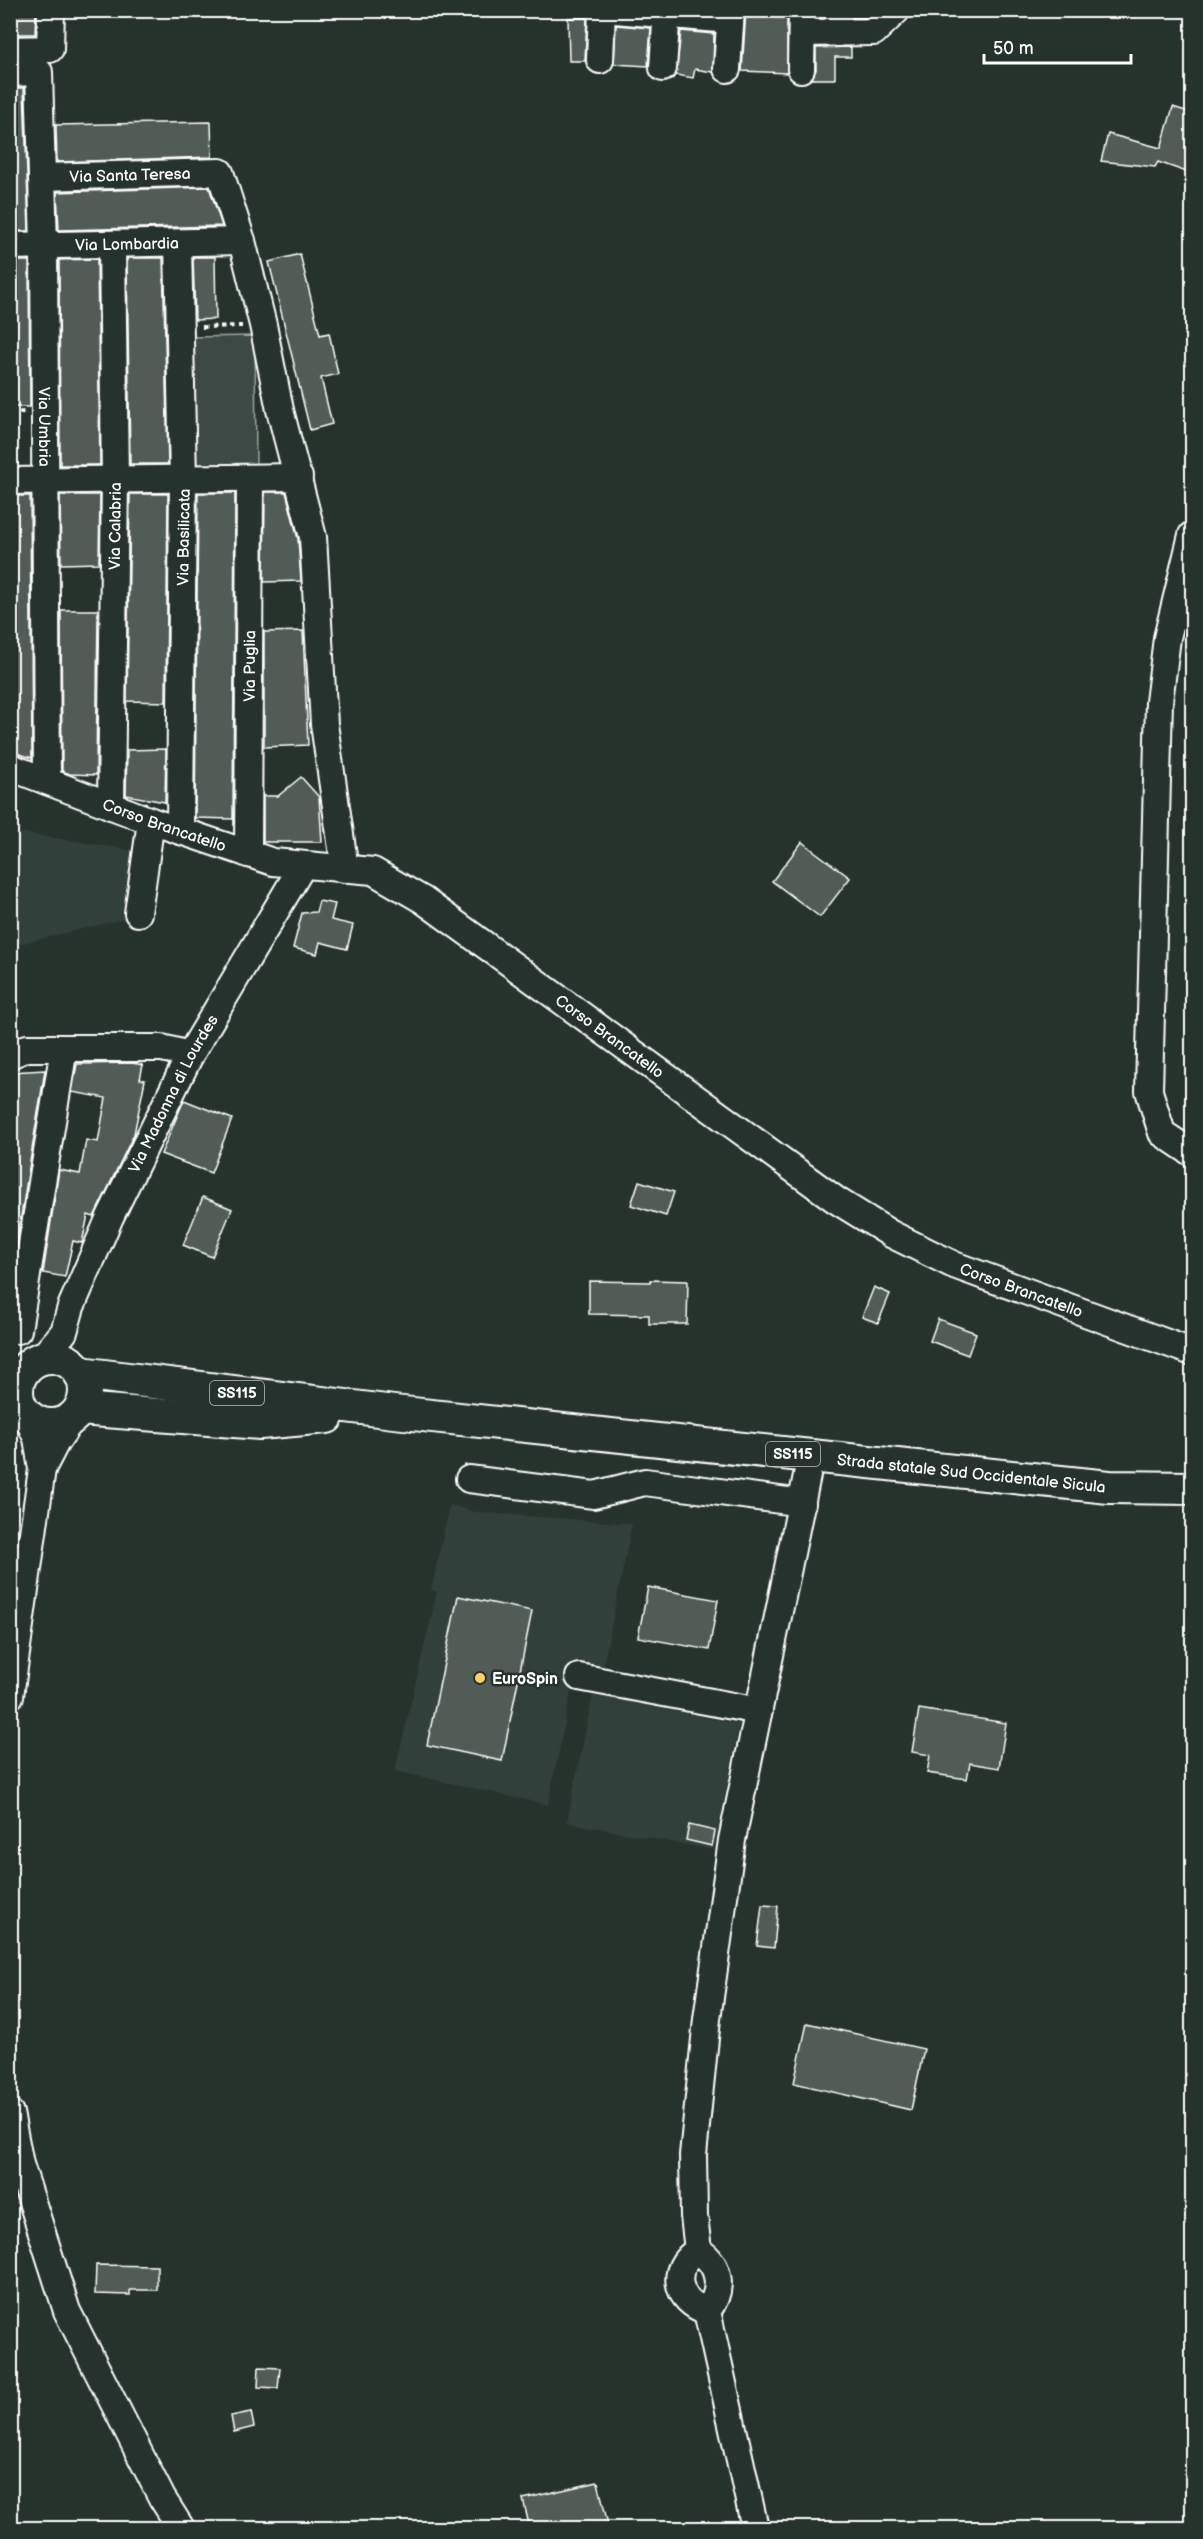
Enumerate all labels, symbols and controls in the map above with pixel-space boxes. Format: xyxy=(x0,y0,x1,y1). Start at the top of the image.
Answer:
scale bar xyxy=(984,27,1131,65)
text: 50 m xyxy=(993,38,1034,59)
street label: Via Santa Teresa xyxy=(69,165,191,187)
street label: Via Lombardia xyxy=(75,234,179,256)
street label: Via Umbria xyxy=(34,387,53,467)
street label: Via Calabria xyxy=(106,482,126,570)
street label: Via Basilicata xyxy=(174,488,195,586)
street label: Via Puglia xyxy=(241,630,260,702)
street label: Corso Brancatello xyxy=(100,795,228,857)
street label: Corso Brancatello xyxy=(551,991,667,1083)
street label: Via Madonna di Lourdes xyxy=(125,1012,223,1176)
street label: Corso Brancatello xyxy=(957,1260,1085,1322)
road number: SS115 xyxy=(210,1381,264,1405)
road number: SS115 xyxy=(766,1442,820,1466)
street label: Strada statale Sud Occidentale Sicula xyxy=(836,1451,1107,1498)
place label: EuroSpin xyxy=(492,1670,558,1689)
marker: EuroSpin xyxy=(473,1671,487,1685)

